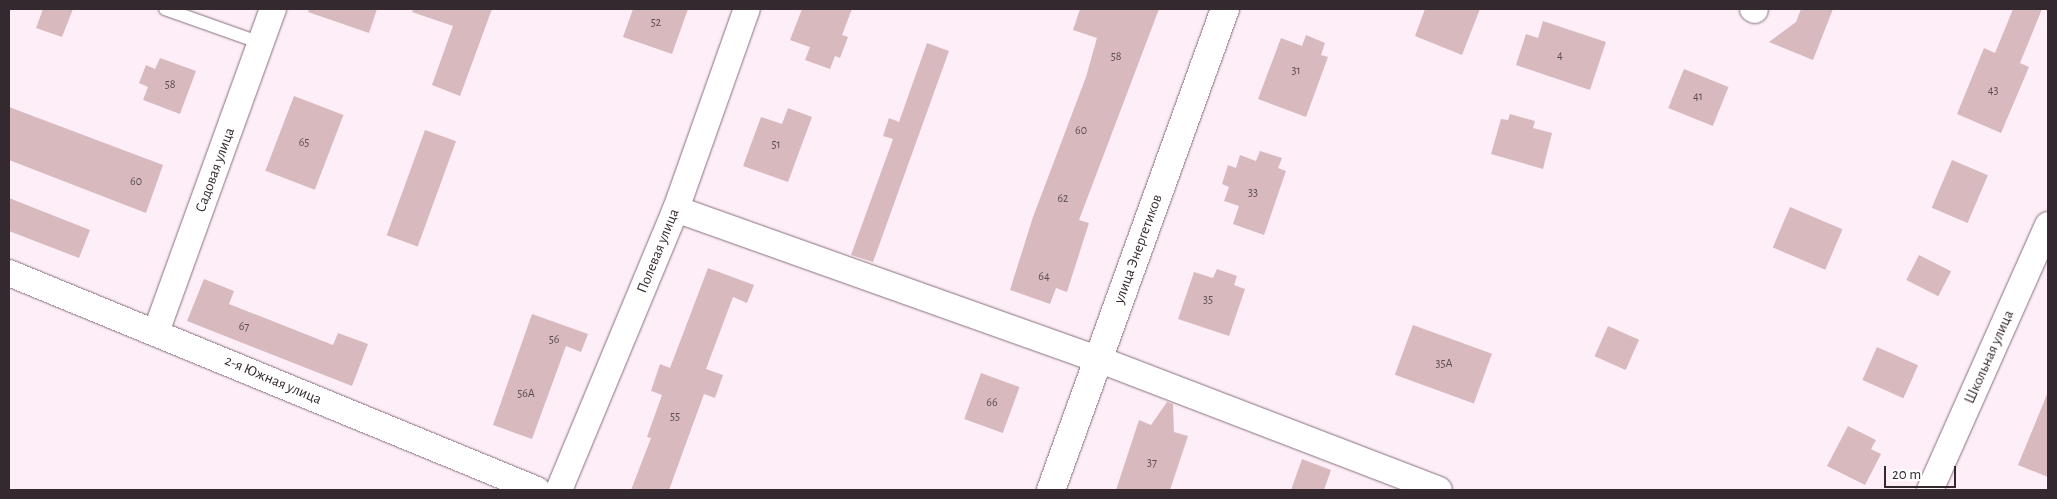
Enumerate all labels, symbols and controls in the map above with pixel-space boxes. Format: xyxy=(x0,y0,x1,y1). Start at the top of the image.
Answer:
house number: 52 xyxy=(651,16,661,30)
house number: 4 xyxy=(1557,49,1563,63)
house number: 58 xyxy=(1111,50,1121,64)
house number: 31 xyxy=(1291,64,1301,78)
house number: 58 xyxy=(165,78,175,92)
house number: 43 xyxy=(1988,84,1998,98)
house number: 41 xyxy=(1693,90,1703,104)
house number: 60 xyxy=(1075,124,1087,138)
street label: Садовая улица xyxy=(191,125,239,215)
house number: 65 xyxy=(299,136,309,150)
house number: 51 xyxy=(771,138,781,152)
house number: 60 xyxy=(130,175,142,189)
house number: 33 xyxy=(1248,186,1258,200)
house number: 62 xyxy=(1057,192,1069,206)
street label: улица Энергетиков xyxy=(1110,192,1166,306)
street label: Полевая улица xyxy=(633,206,683,296)
house number: 64 xyxy=(1038,270,1050,284)
house number: 35 xyxy=(1203,293,1213,307)
street label: Школьная улица xyxy=(1960,307,2018,407)
house number: 67 xyxy=(239,320,249,334)
house number: 56 xyxy=(549,333,559,347)
street label: 2-я Южная улица xyxy=(222,351,324,409)
house number: 35А xyxy=(1435,357,1453,371)
house number: 56А xyxy=(517,387,535,401)
house number: 66 xyxy=(986,396,998,410)
house number: 55 xyxy=(670,410,680,424)
house number: 37 xyxy=(1147,456,1157,470)
scale bar xyxy=(1887,456,1960,488)
text: 20 m xyxy=(1892,467,1921,482)

